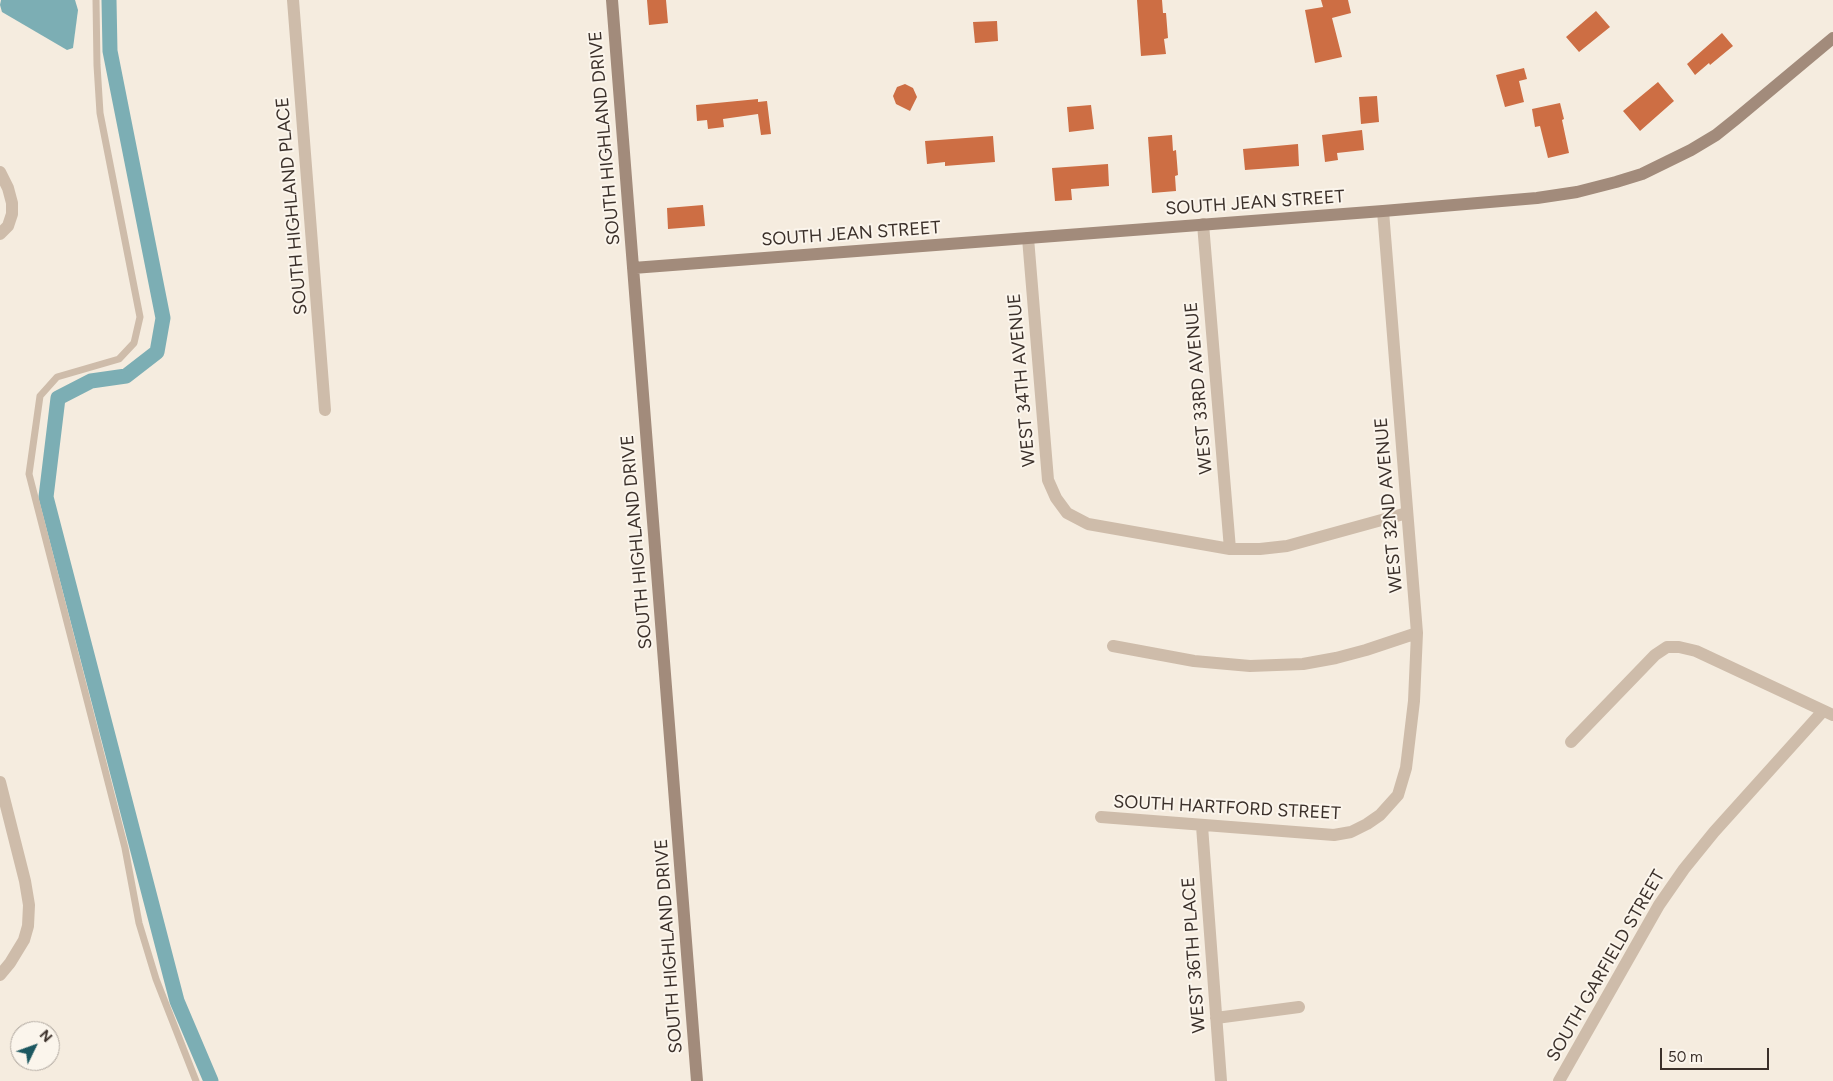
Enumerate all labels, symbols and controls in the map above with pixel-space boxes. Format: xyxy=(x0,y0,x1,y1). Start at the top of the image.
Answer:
street label: SOUTH HIGHLAND DRIVE xyxy=(585,30,625,246)
street label: SOUTH HIGHLAND PLACE xyxy=(272,96,312,316)
street label: SOUTH JEAN STREET xyxy=(1165,186,1345,220)
street label: SOUTH JEAN STREET xyxy=(761,217,941,251)
street label: WEST 34TH AVENUE xyxy=(1004,292,1040,468)
street label: WEST 33RD AVENUE xyxy=(1181,301,1217,475)
street label: WEST 32ND AVENUE xyxy=(1371,416,1407,594)
street label: SOUTH HIGHLAND DRIVE xyxy=(617,434,657,650)
street label: SOUTH HARTFORD STREET xyxy=(1113,791,1341,825)
street label: SOUTH HIGHLAND DRIVE xyxy=(651,838,687,1054)
street label: SOUTH GARFIELD STREET xyxy=(1542,866,1670,1066)
street label: WEST 36TH PLACE xyxy=(1178,876,1210,1034)
north arrow xyxy=(10,1021,60,1071)
text: N xyxy=(36,1027,56,1046)
scale bar xyxy=(1663,1038,1772,1070)
text: 50 m xyxy=(1668,1048,1703,1066)

